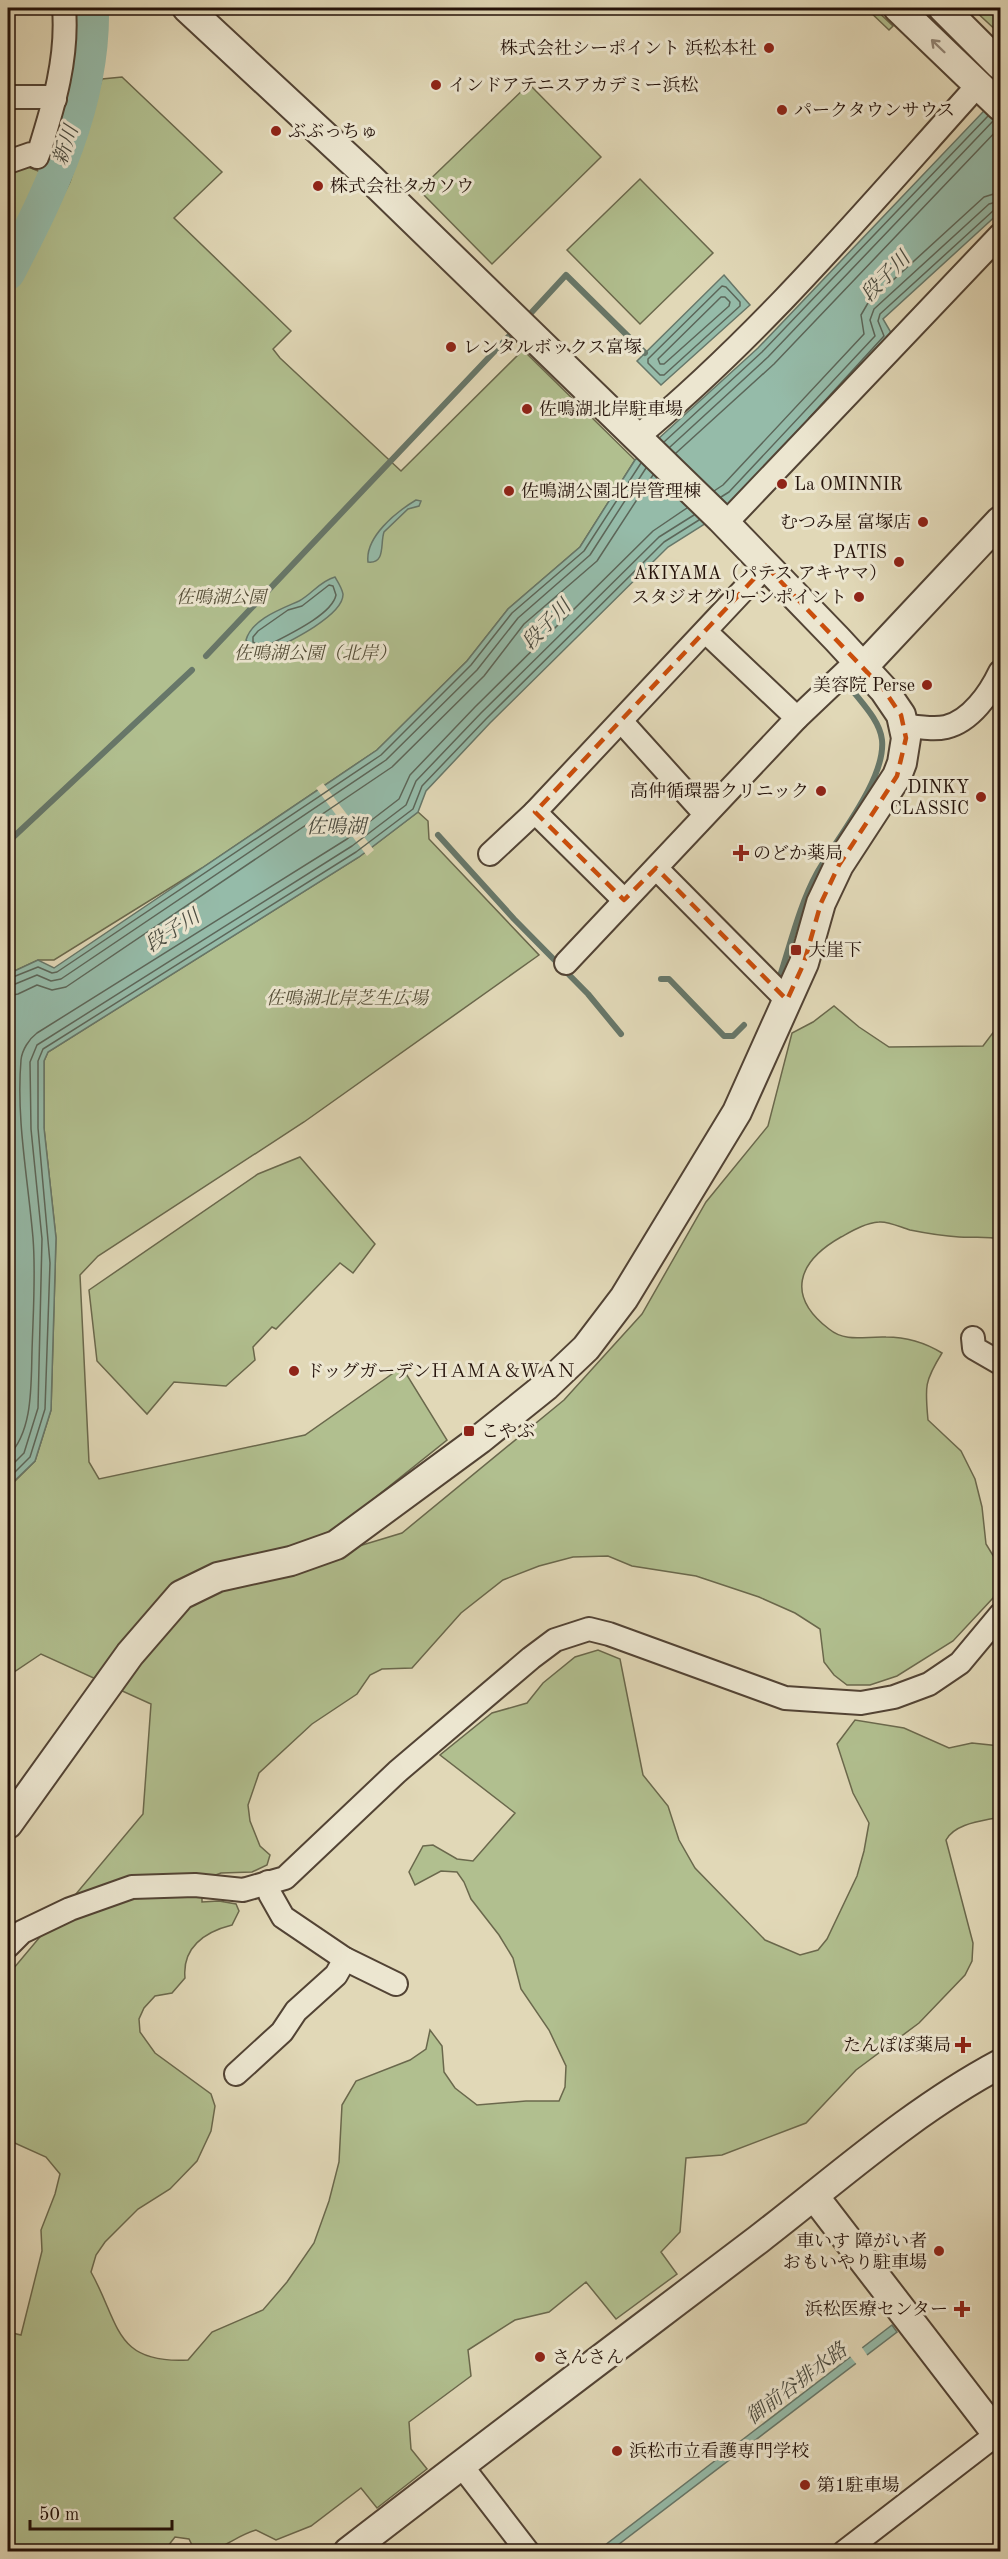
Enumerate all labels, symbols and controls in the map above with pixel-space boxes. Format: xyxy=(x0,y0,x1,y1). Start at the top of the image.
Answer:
place label: 株式会社シーポイント 浜松本社 xyxy=(500,38,757,58)
one-way arrow xyxy=(930,39,945,54)
marker: 株式会社シーポイント 浜松本社 xyxy=(762,41,776,55)
place label: インドアテニスアカデミー浜松 xyxy=(448,75,699,95)
marker: インドアテニスアカデミー浜松 xyxy=(429,78,443,92)
place label: パークタウンサウス xyxy=(794,102,955,120)
marker: パークタウンサウス xyxy=(775,103,789,117)
water label: 新川 xyxy=(49,121,84,168)
place label: ぶぶっちゅ xyxy=(288,122,378,141)
marker: ぶぶっちゅ xyxy=(269,124,283,138)
place label: 株式会社タカソウ xyxy=(330,176,474,196)
marker: 株式会社タカソウ xyxy=(311,179,325,193)
water label: 段子川 xyxy=(857,246,916,306)
place label: レンタルボックス富塚 xyxy=(463,337,642,357)
marker: レンタルボックス富塚 xyxy=(444,340,458,354)
place label: 佐鳴湖北岸駐車場 xyxy=(539,399,683,419)
marker: 佐鳴湖北岸駐車場 xyxy=(520,402,534,416)
place label: La OMINNIR xyxy=(794,476,903,494)
marker: La OMINNIR xyxy=(775,477,789,491)
place label: 佐鳴湖公園北岸管理棟 xyxy=(521,481,701,501)
marker: 佐鳴湖公園北岸管理棟 xyxy=(502,484,516,498)
place label: むつみ屋 富塚店 xyxy=(780,512,911,532)
marker: むつみ屋 富塚店 xyxy=(916,515,930,529)
place label: PATIS AKIYAMA（パテス アキヤマ） xyxy=(633,544,887,583)
marker: PATIS AKIYAMA（パテス アキヤマ） xyxy=(892,555,906,569)
park label: 佐鳴湖公園 xyxy=(176,587,269,607)
place label: スタジオグリーンポイント xyxy=(632,588,847,607)
marker: スタジオグリーンポイント xyxy=(852,590,866,604)
water label: 段子川 xyxy=(518,594,577,654)
park label: 佐鳴湖公園（北岸） xyxy=(234,643,396,663)
place label: 美容院 Perse xyxy=(813,675,915,695)
marker: 美容院 Perse xyxy=(920,678,934,692)
place label: DINKY CLASSIC xyxy=(890,779,969,818)
place label: 高仲循環器クリニック xyxy=(630,781,809,801)
marker: 高仲循環器クリニック xyxy=(814,784,828,798)
marker: DINKY CLASSIC xyxy=(974,790,988,804)
water label: 佐鳴湖 xyxy=(306,816,369,838)
place label: のどか薬局 xyxy=(753,843,843,863)
marker: のどか薬局 xyxy=(734,846,748,860)
water label: 段子川 xyxy=(141,904,205,956)
place label: 大崖下 xyxy=(808,940,862,960)
marker: 大崖下 xyxy=(789,943,803,957)
park label: 佐鳴湖北岸芝生広場 xyxy=(266,988,430,1008)
place label: ドッグガーデンＨＡＭＡ＆ＷＡＮ xyxy=(306,1362,575,1381)
marker: ドッグガーデンＨＡＭＡ＆ＷＡＮ xyxy=(287,1364,301,1378)
place label: こやぶ xyxy=(481,1422,535,1441)
marker: こやぶ xyxy=(462,1424,476,1438)
place label: たんぽぽ薬局 xyxy=(843,2035,951,2055)
marker: たんぽぽ薬局 xyxy=(956,2038,970,2052)
place label: 車いす 障がい者 おもいやり駐車場 xyxy=(783,2231,927,2272)
marker: 車いす 障がい者 おもいやり駐車場 xyxy=(932,2244,946,2258)
place label: 浜松医療センター xyxy=(805,2299,948,2319)
marker: 浜松医療センター xyxy=(953,2300,971,2318)
water label: 御前谷排水路 xyxy=(742,2338,853,2429)
place label: さんさん xyxy=(552,2349,624,2367)
marker: さんさん xyxy=(533,2350,547,2364)
place label: 浜松市立看護専門学校 xyxy=(629,2441,809,2461)
marker: 浜松市立看護専門学校 xyxy=(610,2444,624,2458)
place label: 第1駐車場 xyxy=(817,2475,899,2495)
marker: 第1駐車場 xyxy=(798,2478,812,2492)
scale bar xyxy=(30,2493,172,2531)
text: 50 m xyxy=(39,2506,79,2524)

